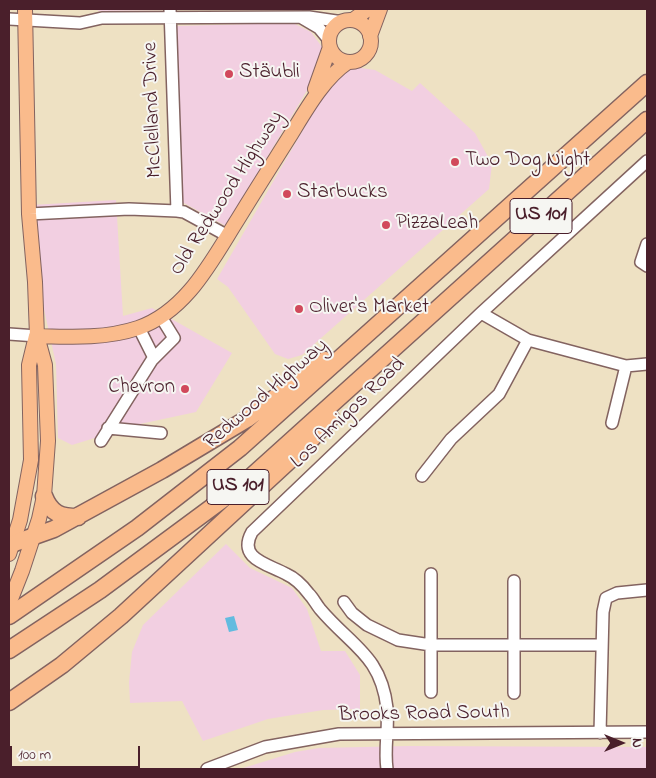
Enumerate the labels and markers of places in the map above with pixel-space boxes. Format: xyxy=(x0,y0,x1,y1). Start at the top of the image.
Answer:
place label: Stäubli xyxy=(239,61,300,87)
marker: Stäubli xyxy=(223,68,235,80)
place label: Two Dog Night xyxy=(465,149,590,175)
marker: Two Dog Night xyxy=(449,156,461,168)
place label: Starbucks xyxy=(297,181,388,207)
marker: Starbucks xyxy=(281,188,293,200)
place label: PizzaLeah xyxy=(396,212,478,238)
marker: PizzaLeah xyxy=(380,219,392,231)
place label: Oliver's Market xyxy=(309,296,429,322)
marker: Oliver's Market xyxy=(293,303,305,315)
place label: Chevron xyxy=(108,376,175,402)
marker: Chevron xyxy=(179,383,191,395)

